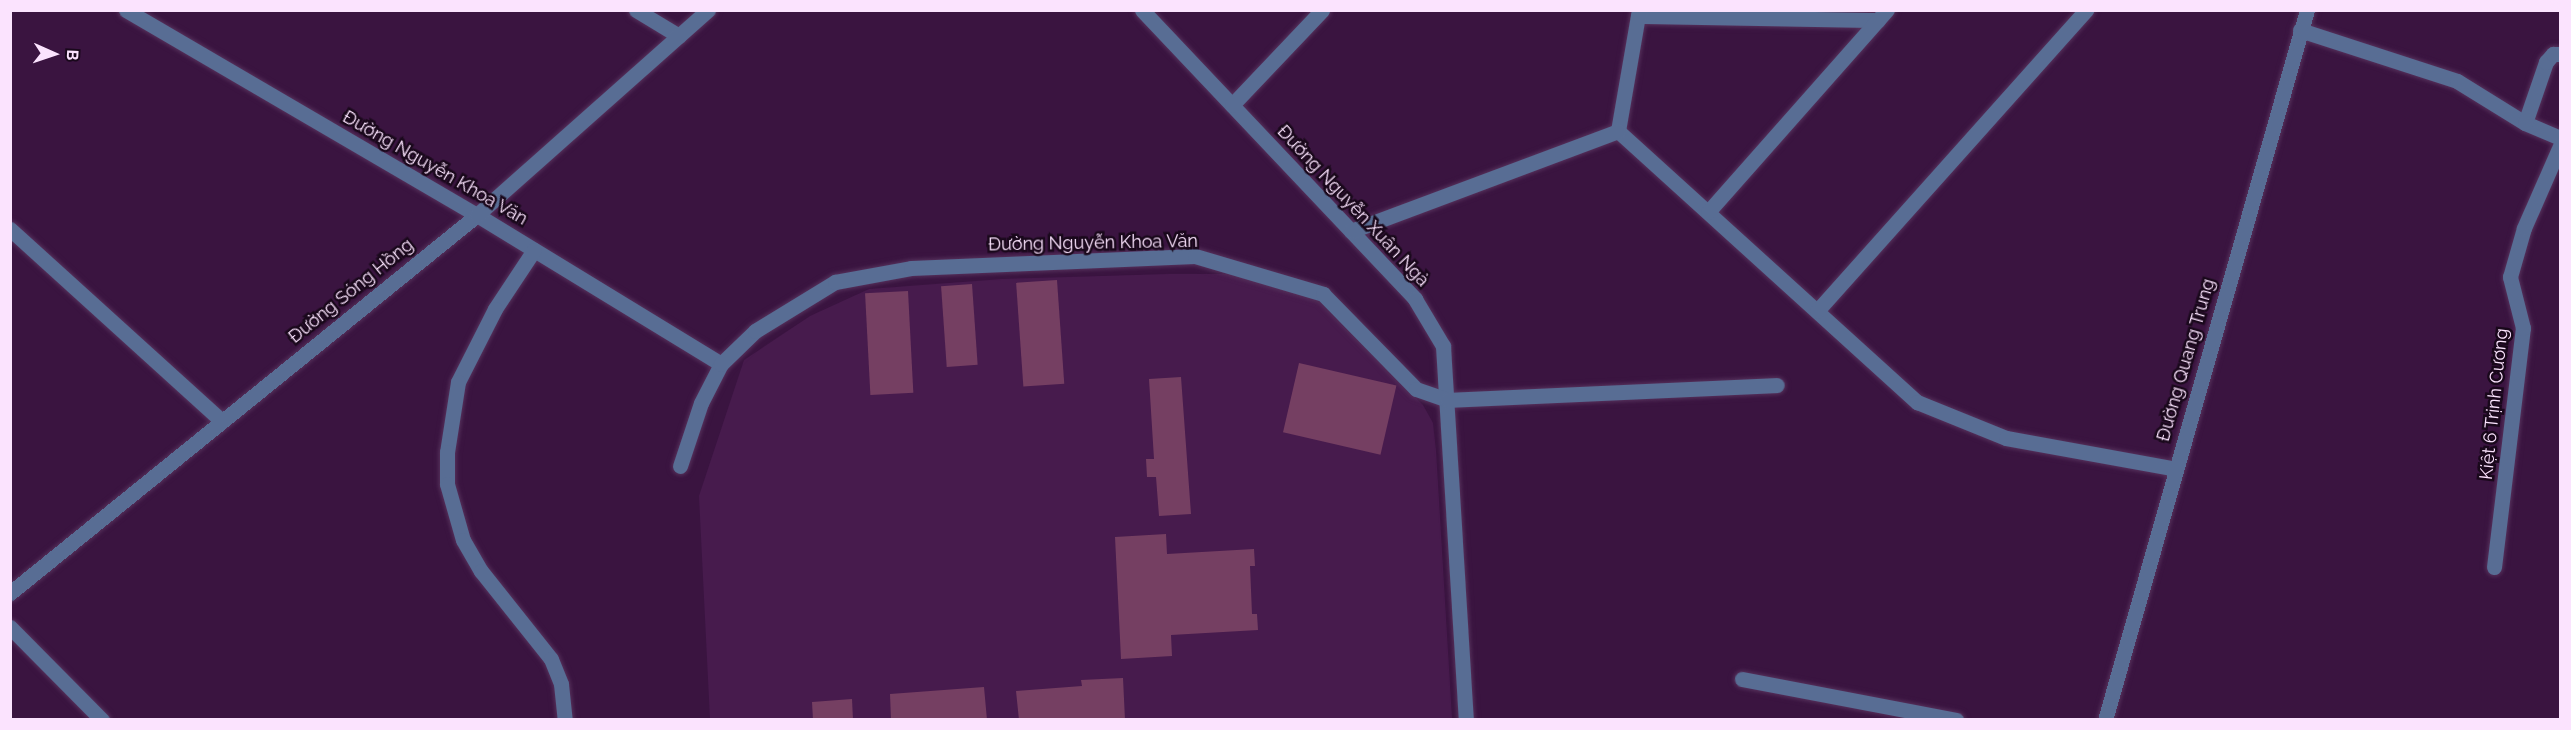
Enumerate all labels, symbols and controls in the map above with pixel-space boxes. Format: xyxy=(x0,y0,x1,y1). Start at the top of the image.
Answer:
north arrow xyxy=(24,24,84,84)
text: B xyxy=(63,49,82,61)
street label: Đường Nguyễn Khoa Văn xyxy=(339,106,531,230)
street label: Đường Nguyễn Xuân Ngà xyxy=(1273,121,1433,291)
street label: Đường Nguyễn Khoa Văn xyxy=(988,230,1198,256)
street label: Đường Sóng Hồng xyxy=(284,234,418,348)
street label: Đường Quang Trung xyxy=(2152,276,2220,444)
street label: Kiệt 6 Trịnh Cương xyxy=(2475,327,2513,481)

